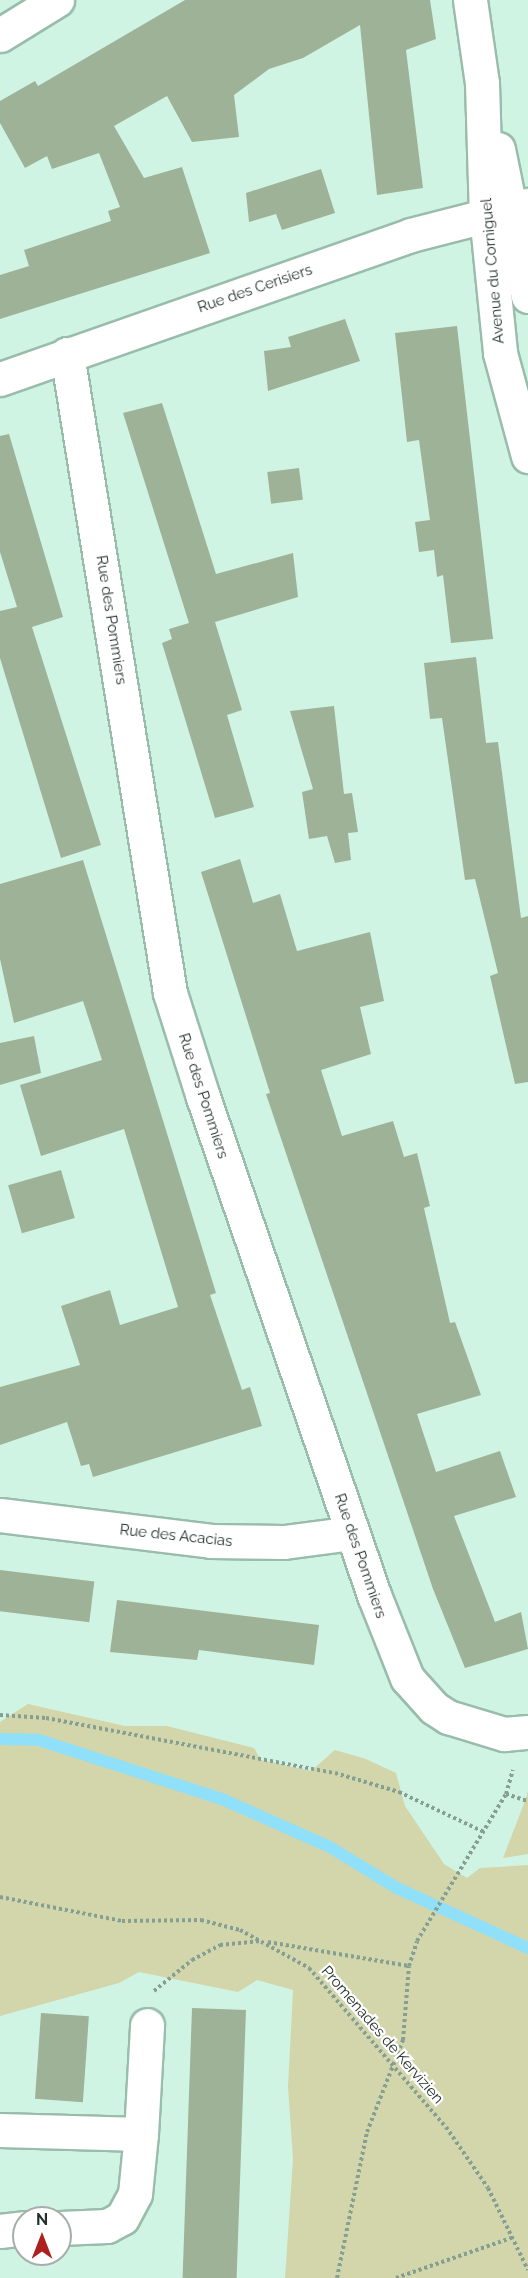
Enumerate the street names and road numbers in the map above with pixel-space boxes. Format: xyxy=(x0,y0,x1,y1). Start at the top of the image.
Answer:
street label: Avenue du Corniguel xyxy=(478,197,508,345)
street label: Rue des Cerisiers xyxy=(195,261,315,317)
street label: Rue des Pommiers xyxy=(92,554,130,686)
street label: Rue des Pommiers xyxy=(174,1031,232,1161)
street label: Rue des Pommiers xyxy=(330,1491,390,1621)
street label: Rue des Acacias xyxy=(119,1521,233,1551)
street label: Promenades de Kervizien xyxy=(317,1962,447,2108)

